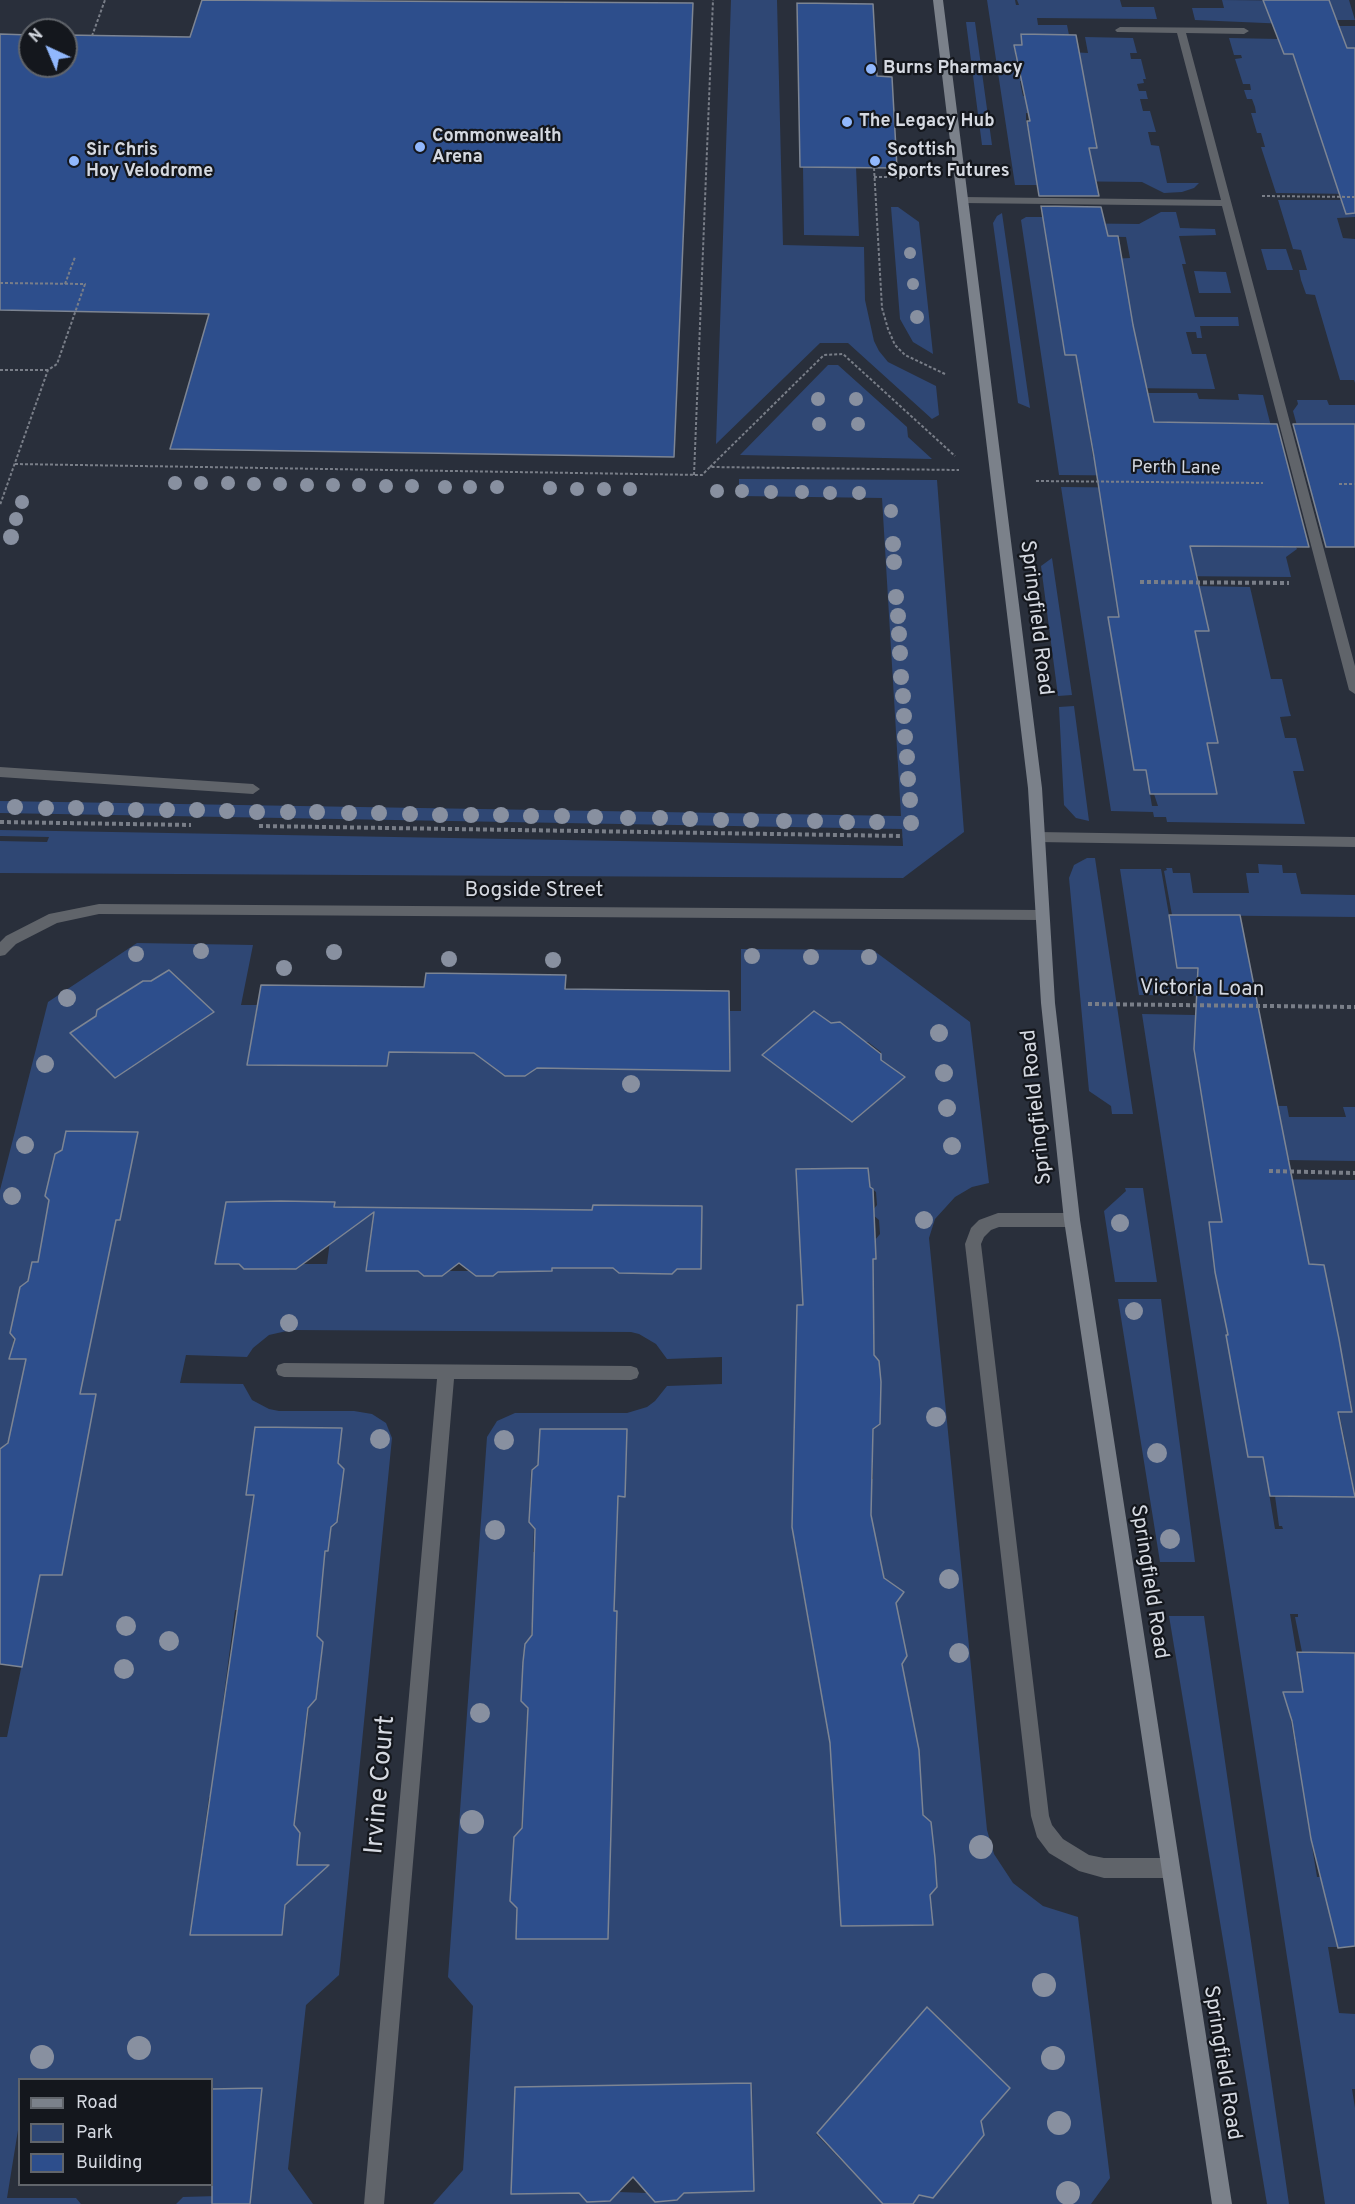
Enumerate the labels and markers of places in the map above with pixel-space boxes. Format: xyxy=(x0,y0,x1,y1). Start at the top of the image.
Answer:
place label: Burns Pharmacy xyxy=(883,58,1023,80)
marker: Burns Pharmacy xyxy=(864,62,878,76)
place label: The Legacy Hub xyxy=(859,111,995,133)
marker: The Legacy Hub xyxy=(840,115,854,129)
place label: Commonwealth Arena xyxy=(432,126,562,168)
place label: Sir Chris Hoy Velodrome xyxy=(86,140,213,182)
marker: Commonwealth Arena xyxy=(413,140,427,154)
place label: Scottish Sports Futures xyxy=(887,140,1010,182)
marker: Sir Chris Hoy Velodrome xyxy=(67,154,81,168)
marker: Scottish Sports Futures xyxy=(868,154,882,168)

